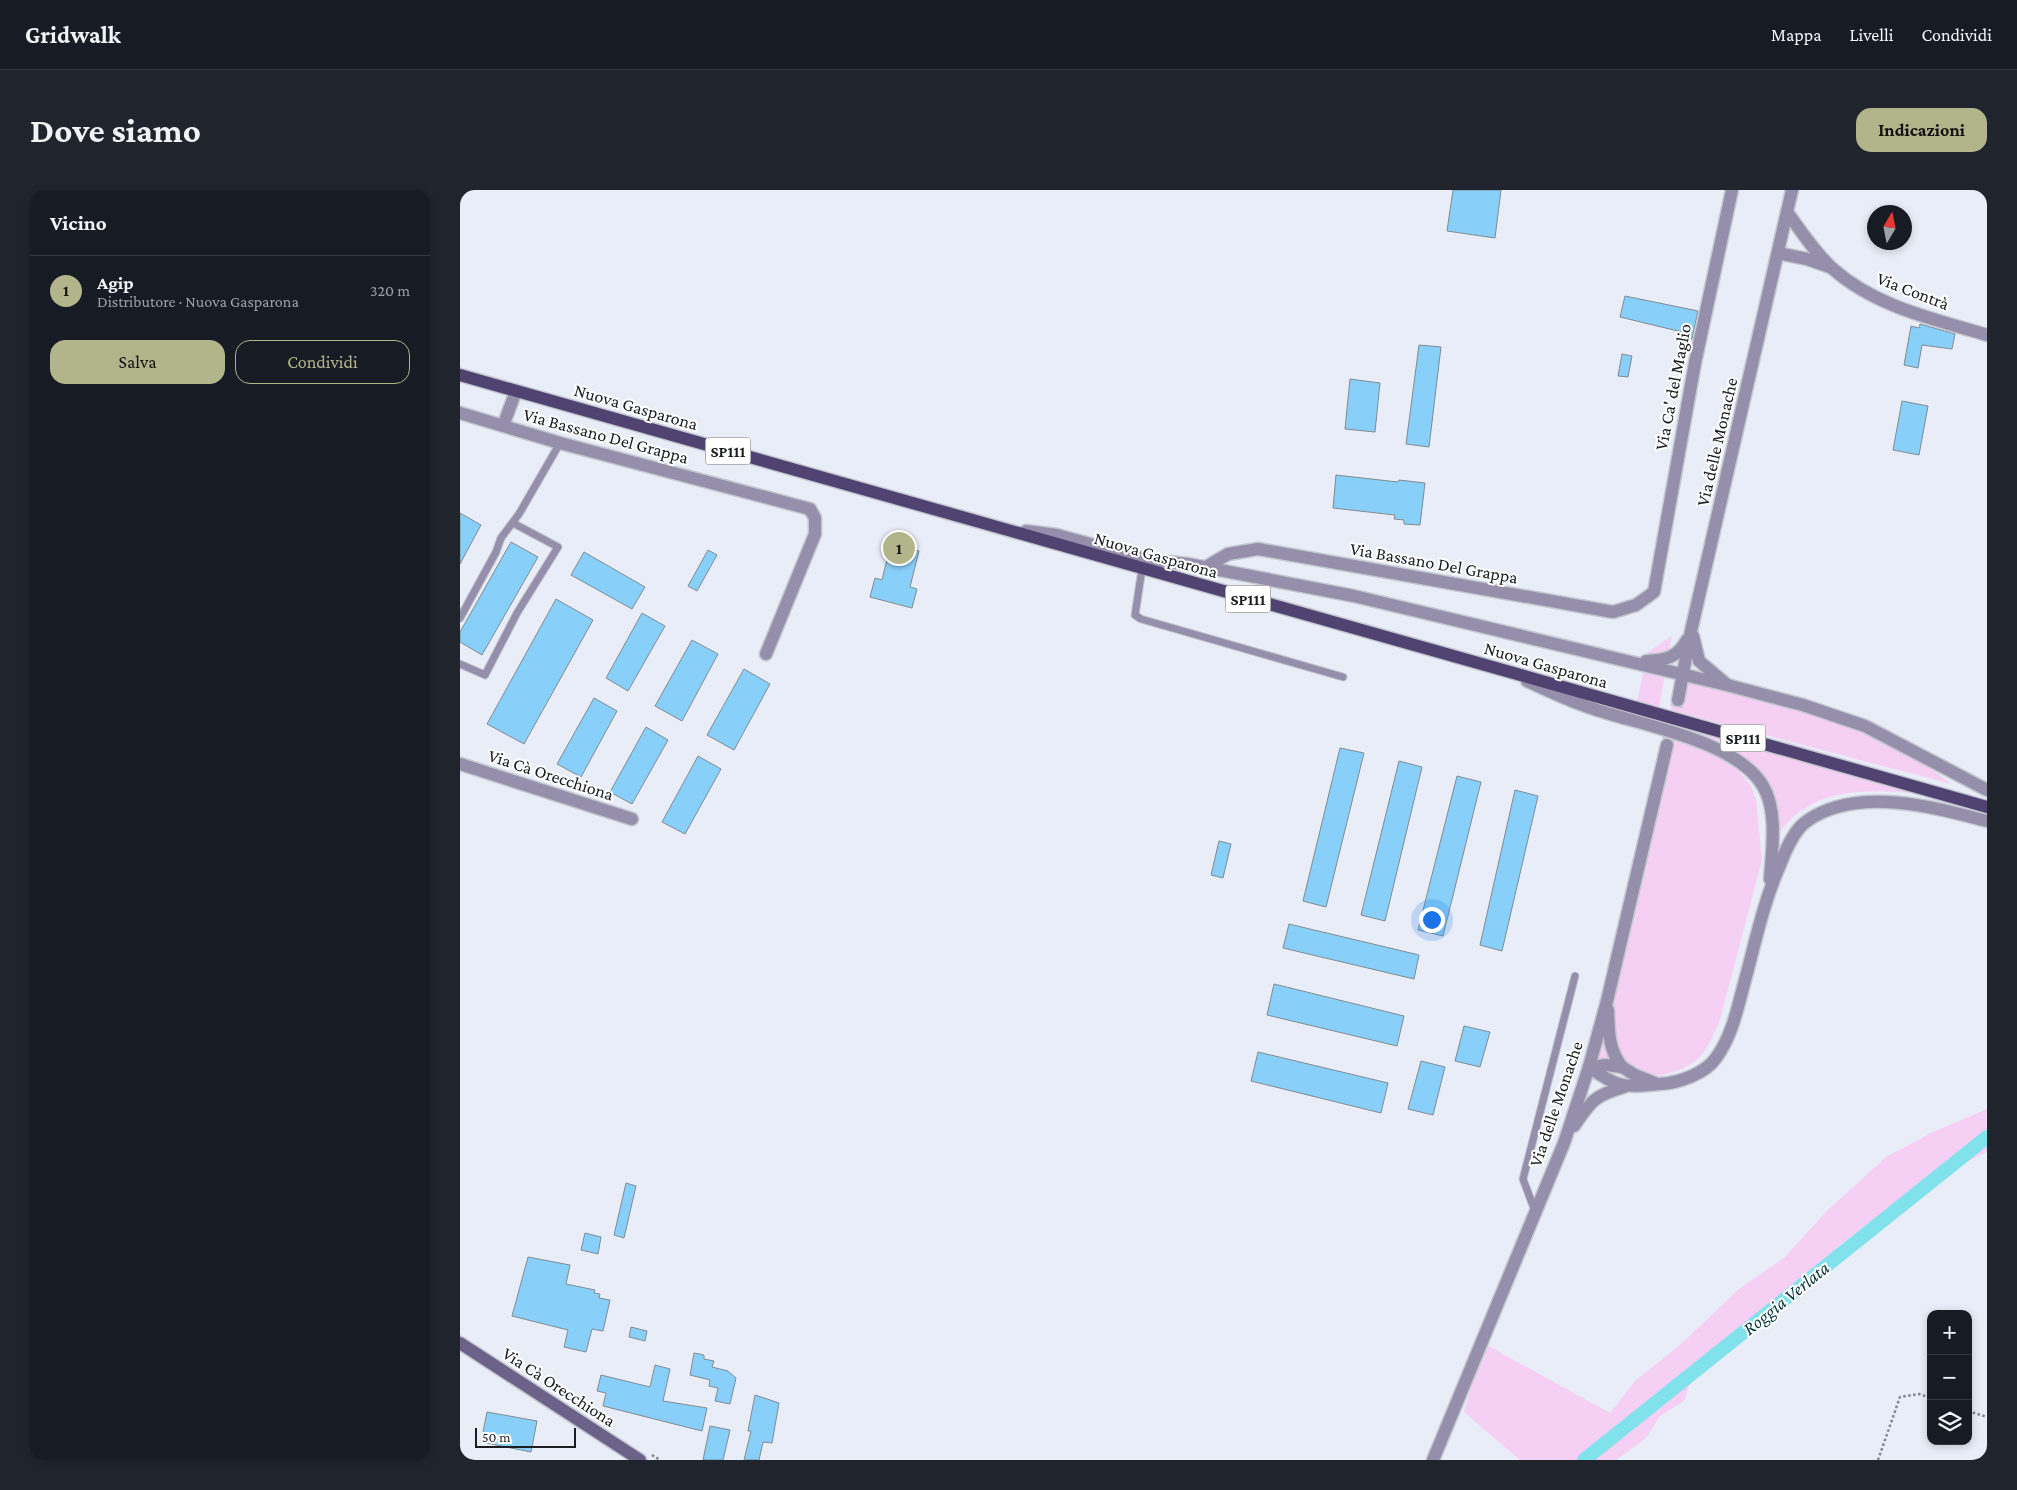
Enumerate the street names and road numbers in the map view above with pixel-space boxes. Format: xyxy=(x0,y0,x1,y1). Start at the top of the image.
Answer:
street label: Via Contrà xyxy=(1874,268,1952,314)
street label: Via Ca' del Maglio xyxy=(1651,322,1695,452)
street label: Via delle Monache xyxy=(1692,376,1742,508)
street label: Nuova Gasparona xyxy=(572,380,700,434)
street label: Via Bassano Del Grappa xyxy=(521,404,691,468)
road number: SP111 xyxy=(706,438,750,464)
street label: Nuova Gasparona xyxy=(1092,528,1220,582)
street label: Via Bassano Del Grappa xyxy=(1349,538,1519,588)
road number: SP111 xyxy=(1226,586,1270,612)
street label: Nuova Gasparona xyxy=(1482,638,1610,692)
road number: SP111 xyxy=(1720,724,1766,752)
street label: Via Cà Orecchiona xyxy=(486,745,616,805)
street label: Via delle Monache xyxy=(1525,1039,1587,1169)
street label: Via Cà Orecchiona xyxy=(499,1343,619,1431)

